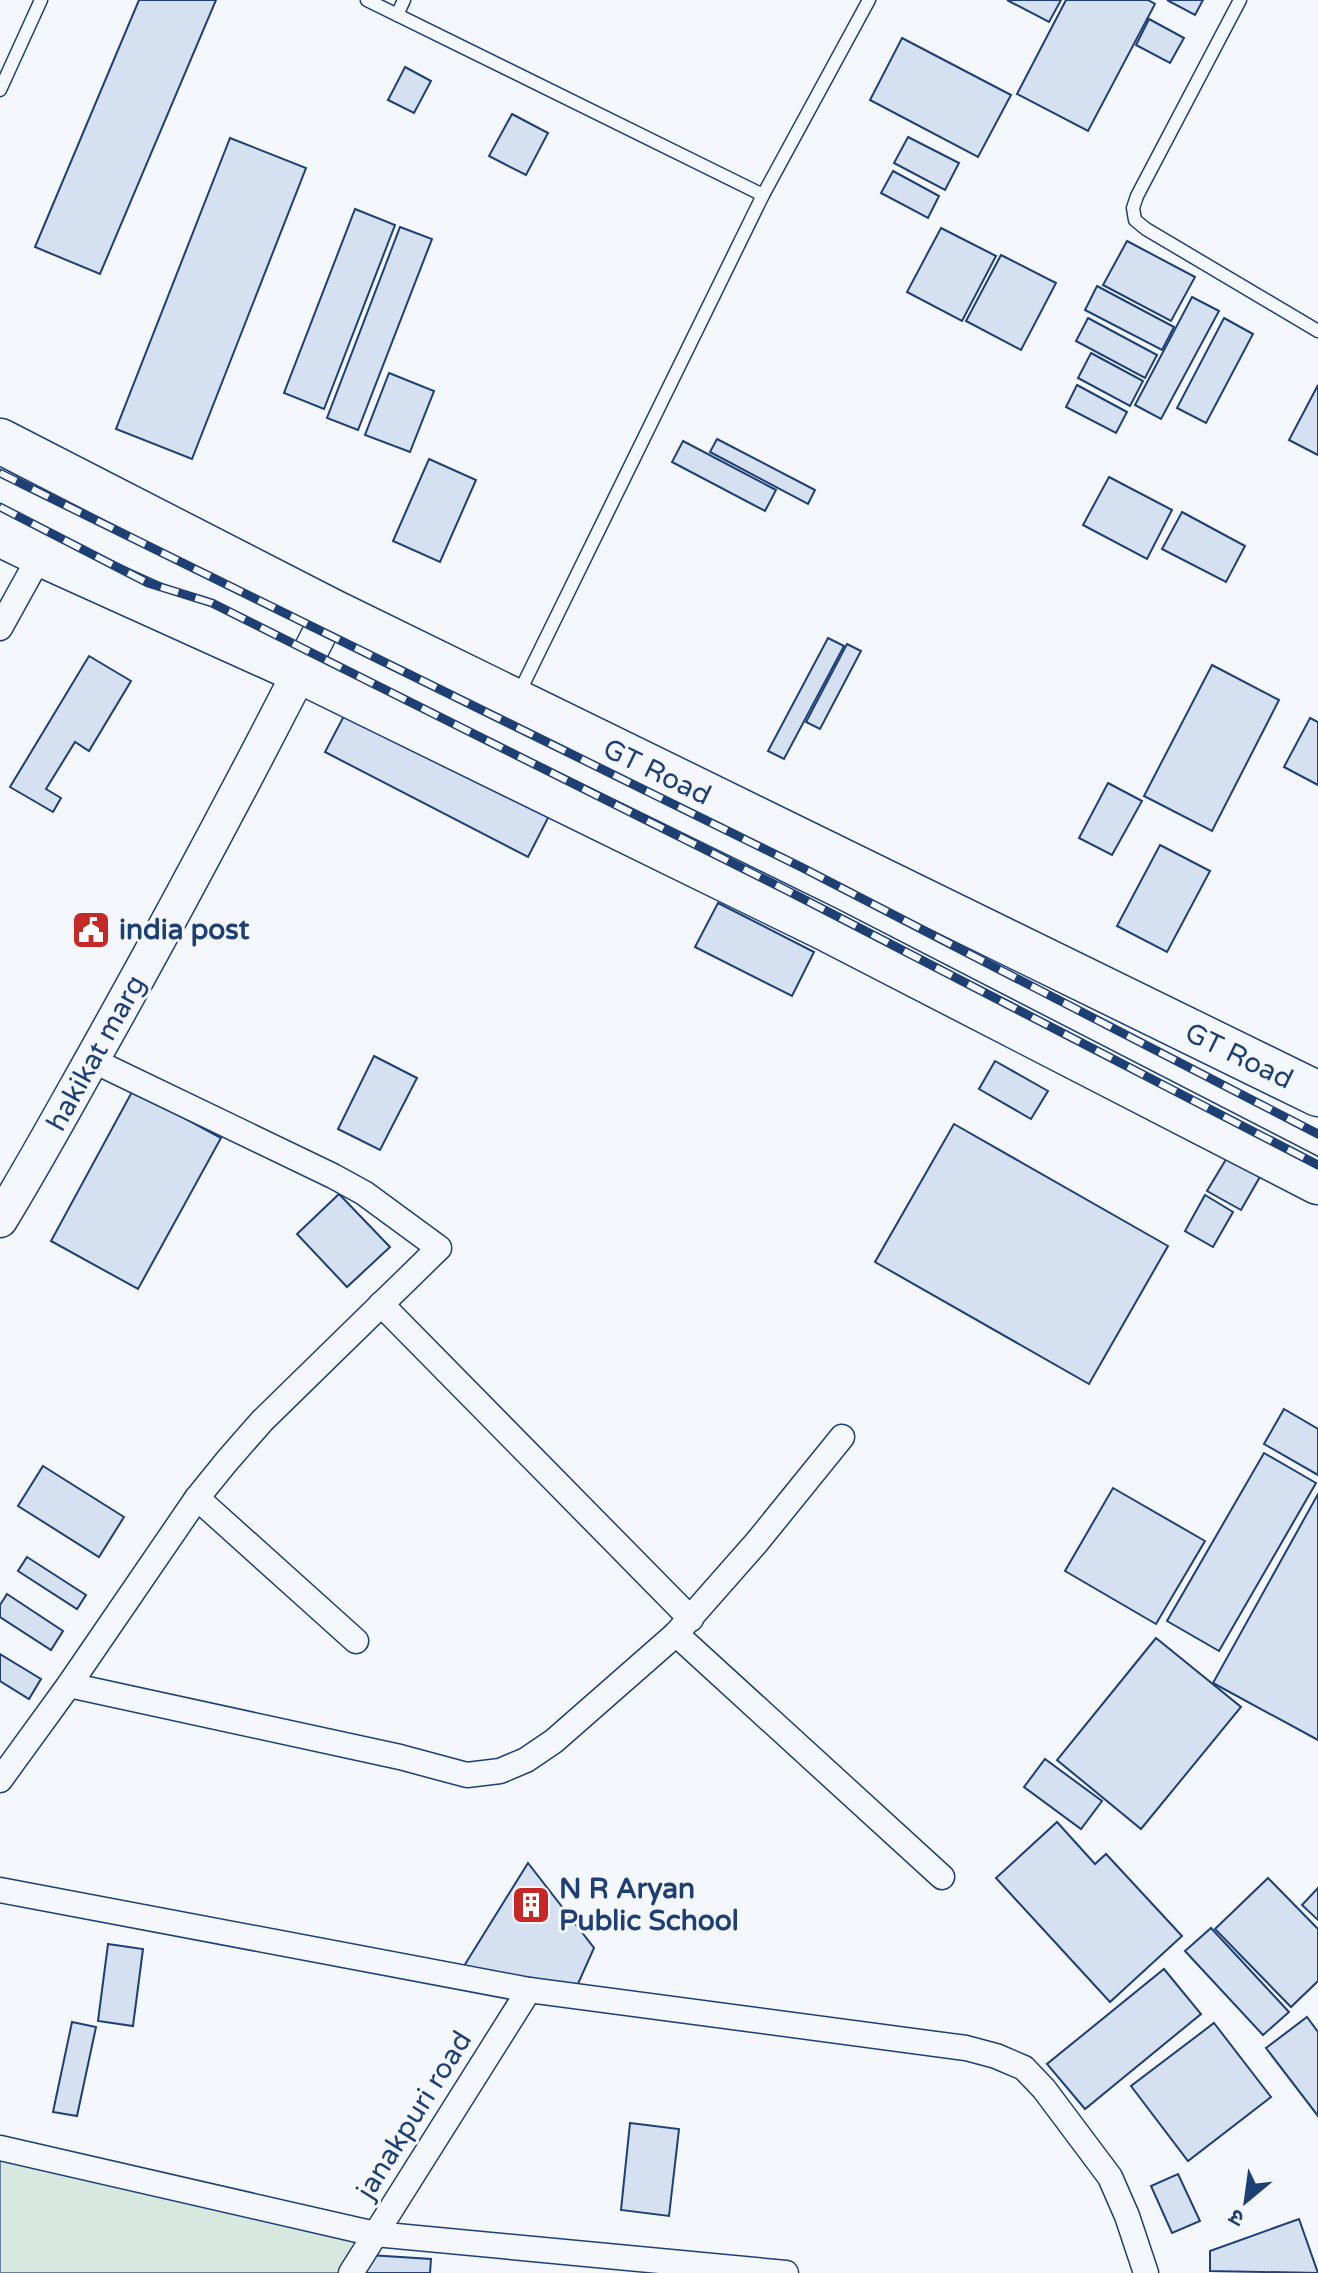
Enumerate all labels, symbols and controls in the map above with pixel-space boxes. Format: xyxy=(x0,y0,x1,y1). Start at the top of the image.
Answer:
street label: GT Road xyxy=(597,731,717,813)
public building icon: india post xyxy=(70,909,112,951)
place label: india post xyxy=(119,913,250,947)
street label: hakikat marg xyxy=(39,969,153,1137)
street label: GT Road xyxy=(1179,1015,1299,1097)
place label: N R Aryan Public School xyxy=(559,1872,739,1938)
building icon: N R Aryan Public School xyxy=(510,1884,552,1926)
street label: janakpuri road xyxy=(348,2025,479,2207)
north arrow xyxy=(1206,2161,1286,2241)
text: उ xyxy=(1224,2203,1249,2232)

